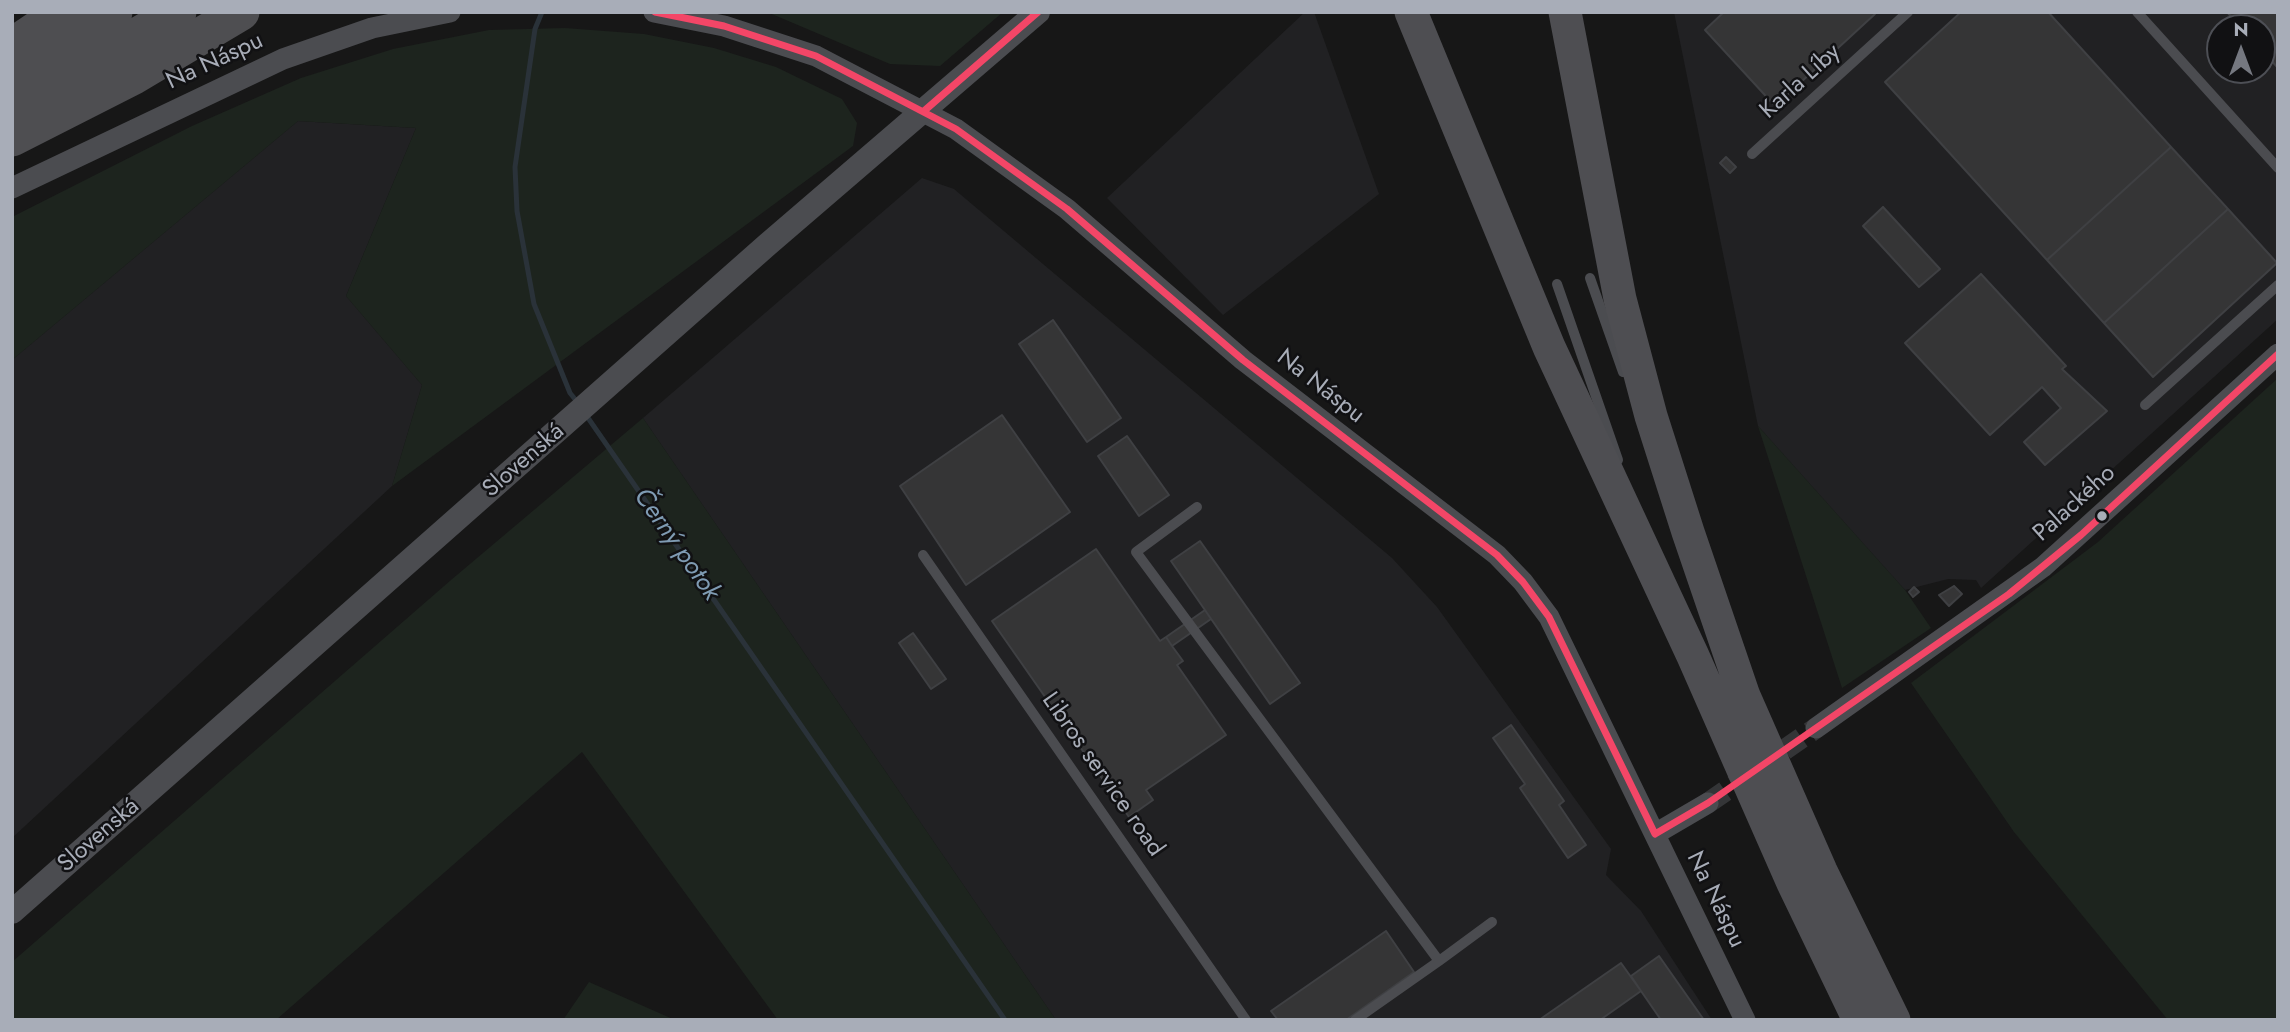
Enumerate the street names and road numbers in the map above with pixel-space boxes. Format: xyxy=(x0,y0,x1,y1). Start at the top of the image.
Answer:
street label: Na Náspu xyxy=(162,27,268,97)
street label: Karla Líby xyxy=(1755,38,1847,126)
street label: Na Náspu xyxy=(1270,344,1370,430)
street label: Slovenská xyxy=(477,418,571,504)
street label: Palackého xyxy=(2028,460,2122,548)
street label: Libros service road xyxy=(1035,687,1169,863)
street label: Slovenská xyxy=(52,793,146,879)
street label: Na Náspu xyxy=(1679,847,1751,953)

